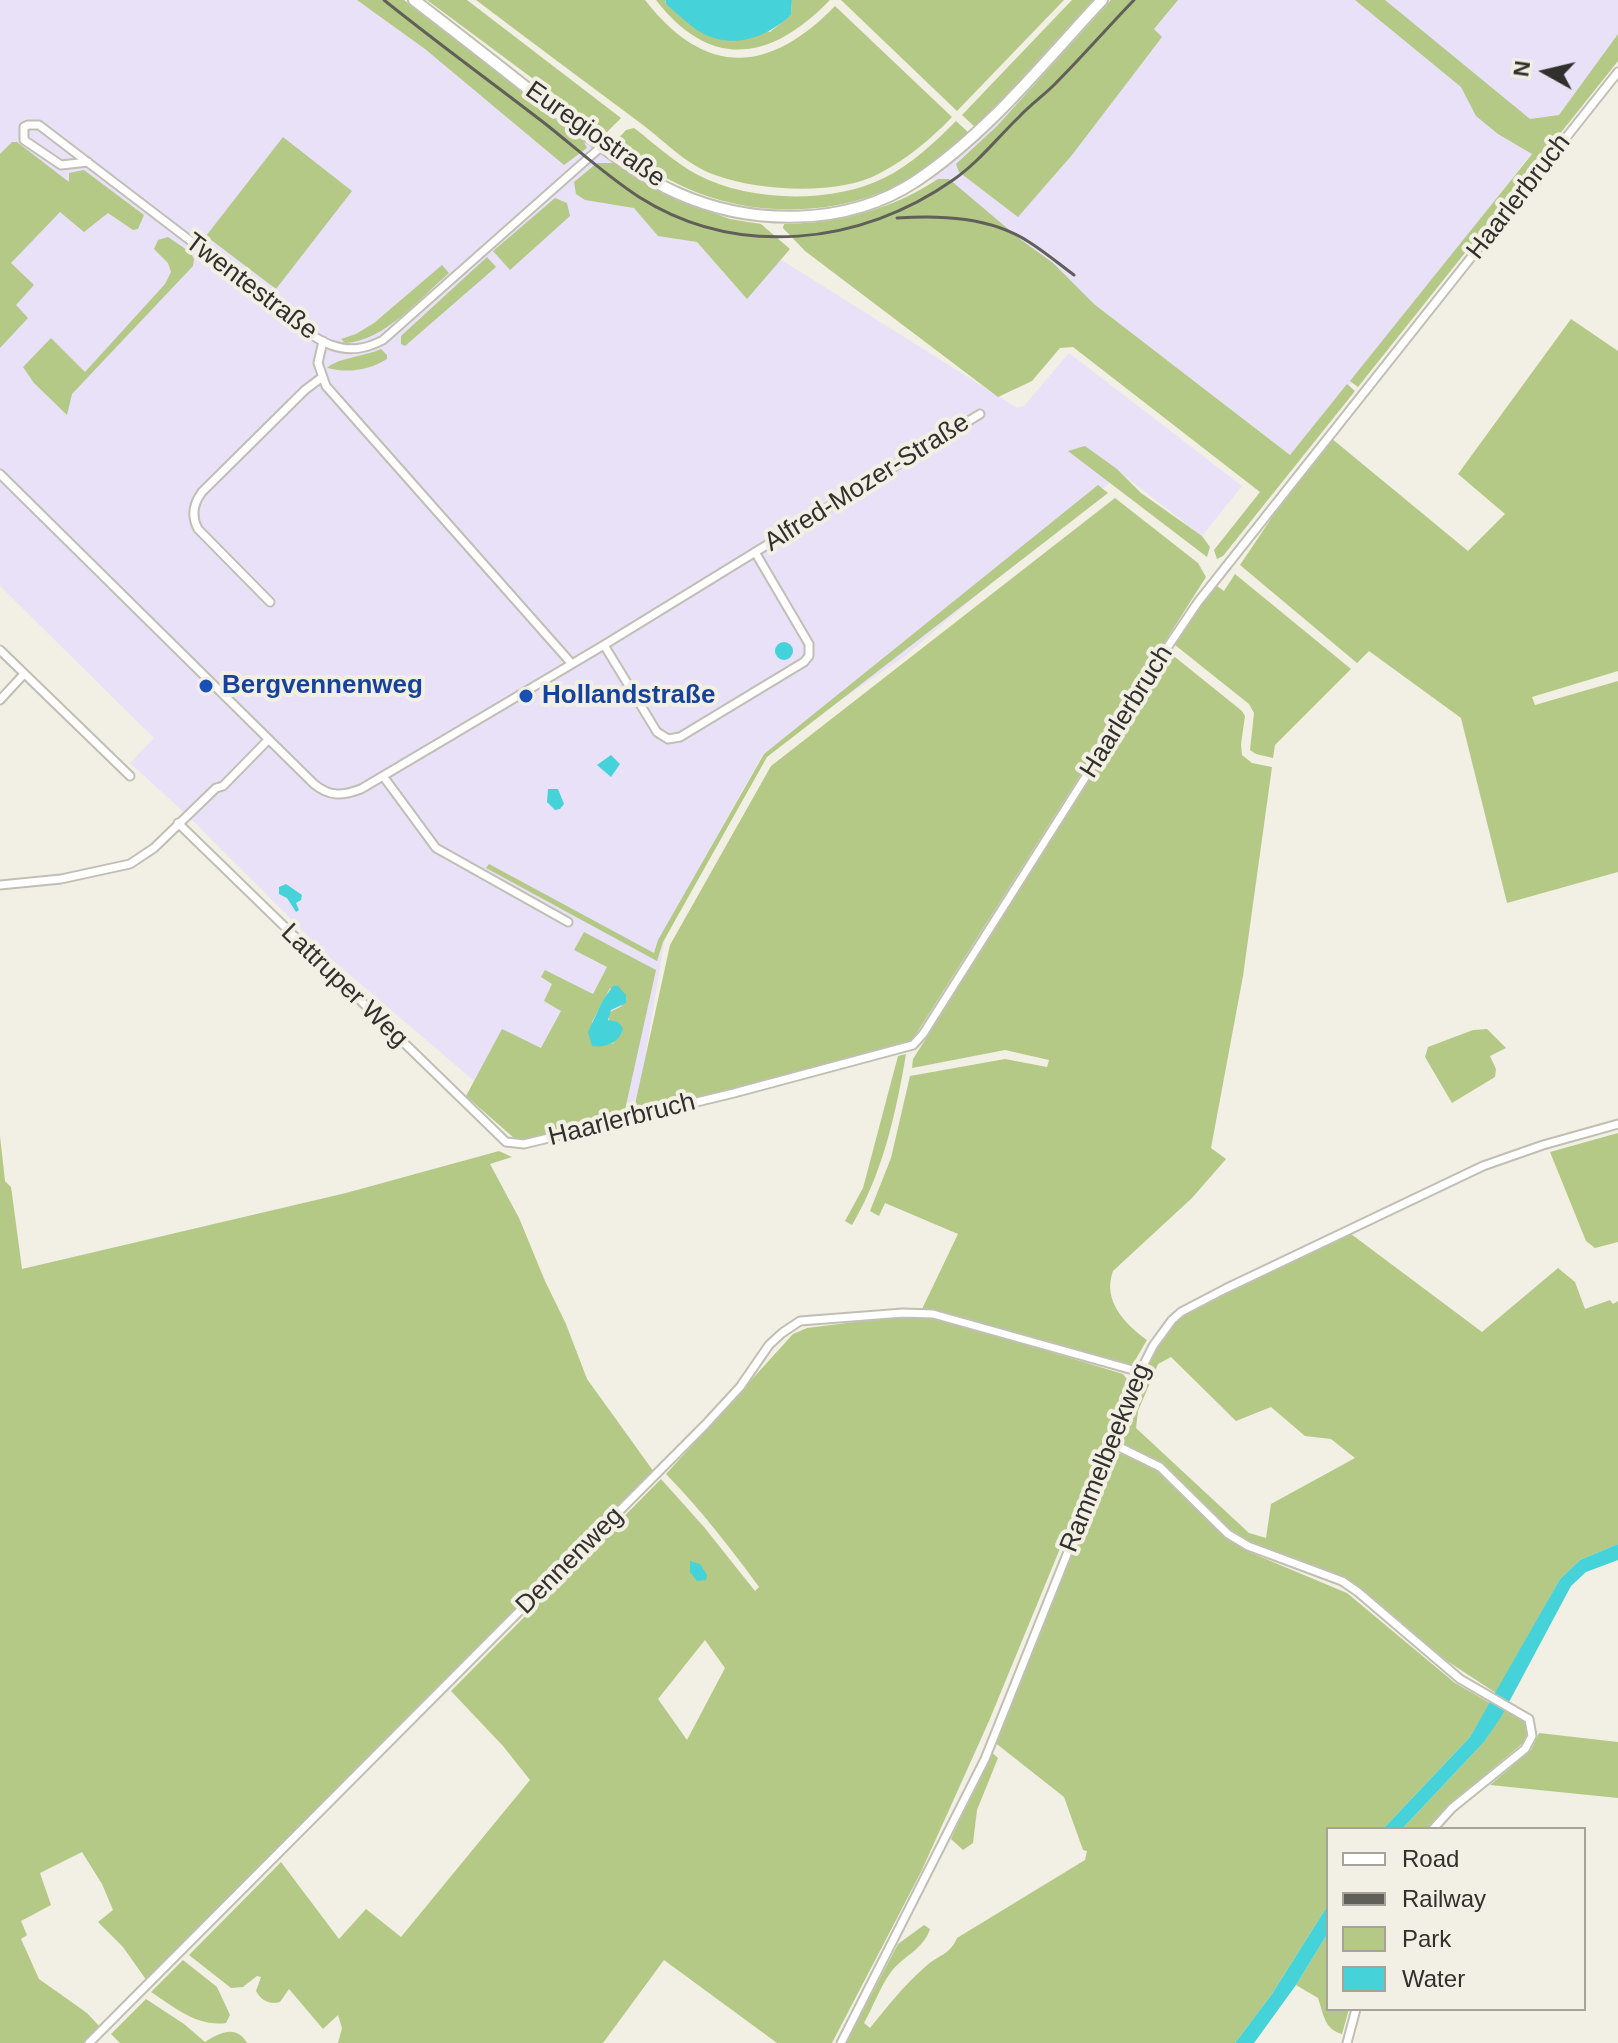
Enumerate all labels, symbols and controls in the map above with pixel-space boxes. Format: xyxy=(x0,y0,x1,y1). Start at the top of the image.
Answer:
north arrow xyxy=(1506,32,1586,112)
text: N xyxy=(1508,59,1535,78)
street label: Euregiostraße xyxy=(519,75,671,195)
street label: Haarlerbruch xyxy=(1460,128,1578,266)
street label: Twentestraße xyxy=(179,227,323,347)
street label: Alfred-Mozer-Straße xyxy=(759,407,975,559)
street label: Haarlerbruch xyxy=(1074,640,1180,784)
place label: Bergvennenweg xyxy=(222,670,423,702)
marker: Bergvennenweg xyxy=(197,677,215,695)
place label: Hollandstraße xyxy=(542,680,715,712)
marker: Hollandstraße xyxy=(517,687,535,705)
street label: Lattruper Weg xyxy=(274,918,414,1054)
street label: Haarlerbruch xyxy=(545,1087,699,1153)
street label: Rammelbeekweg xyxy=(1054,1359,1158,1557)
street label: Dennenweg xyxy=(510,1501,630,1621)
legend xyxy=(1326,1827,1586,2011)
text: Road xyxy=(1402,1845,1459,1872)
text: Railway xyxy=(1402,1885,1486,1912)
text: Park xyxy=(1402,1925,1451,1952)
text: Water xyxy=(1402,1965,1465,1992)

